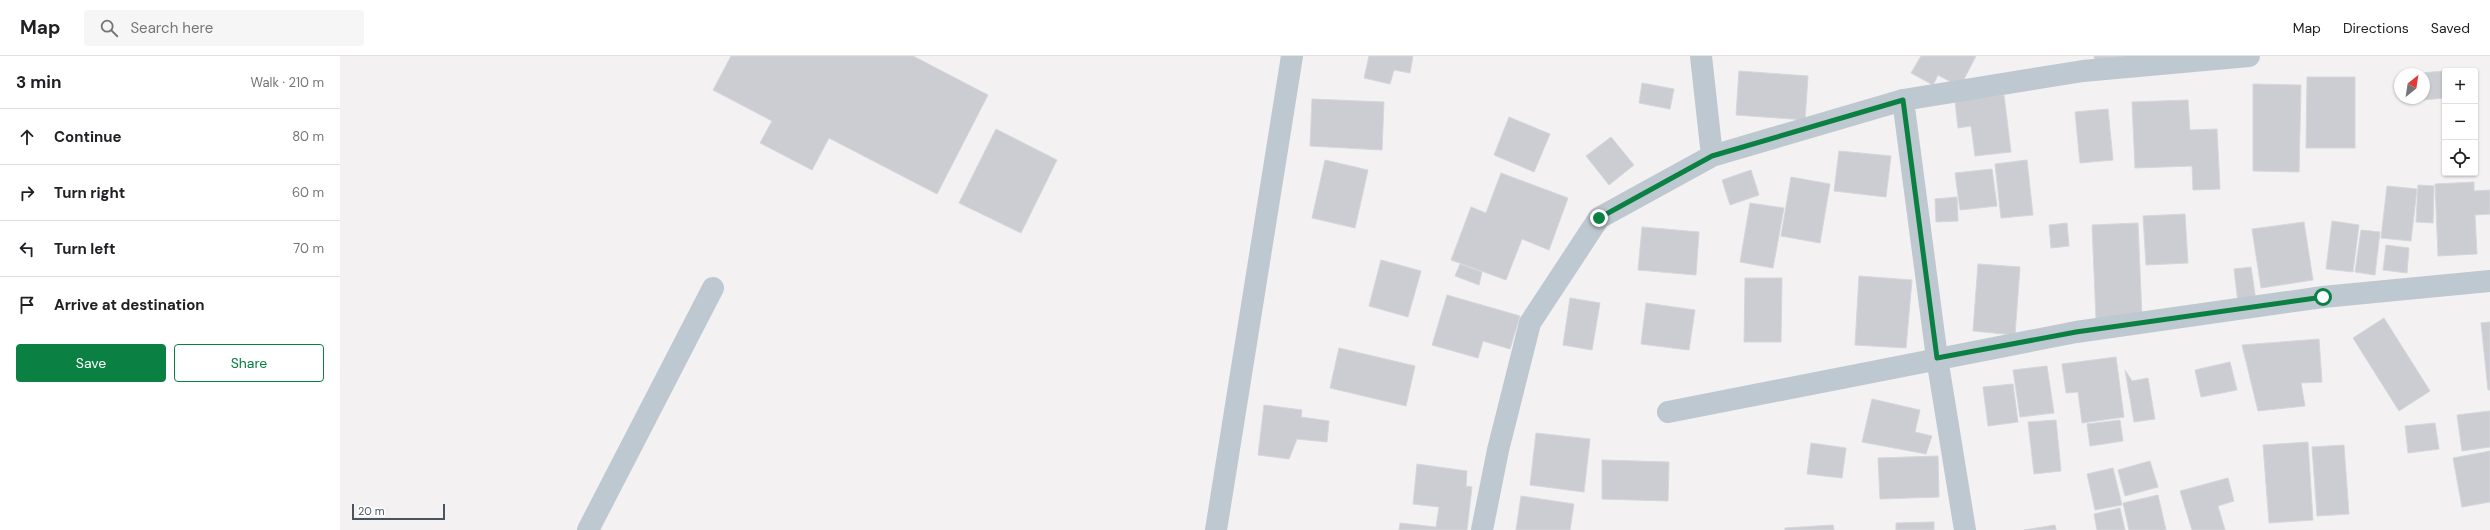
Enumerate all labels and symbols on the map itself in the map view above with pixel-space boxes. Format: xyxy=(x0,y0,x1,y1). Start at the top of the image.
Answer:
north arrow xyxy=(2394,68,2430,104)
route end xyxy=(1590,209,1608,227)
route start xyxy=(2314,288,2332,306)
scale bar xyxy=(352,502,445,521)

